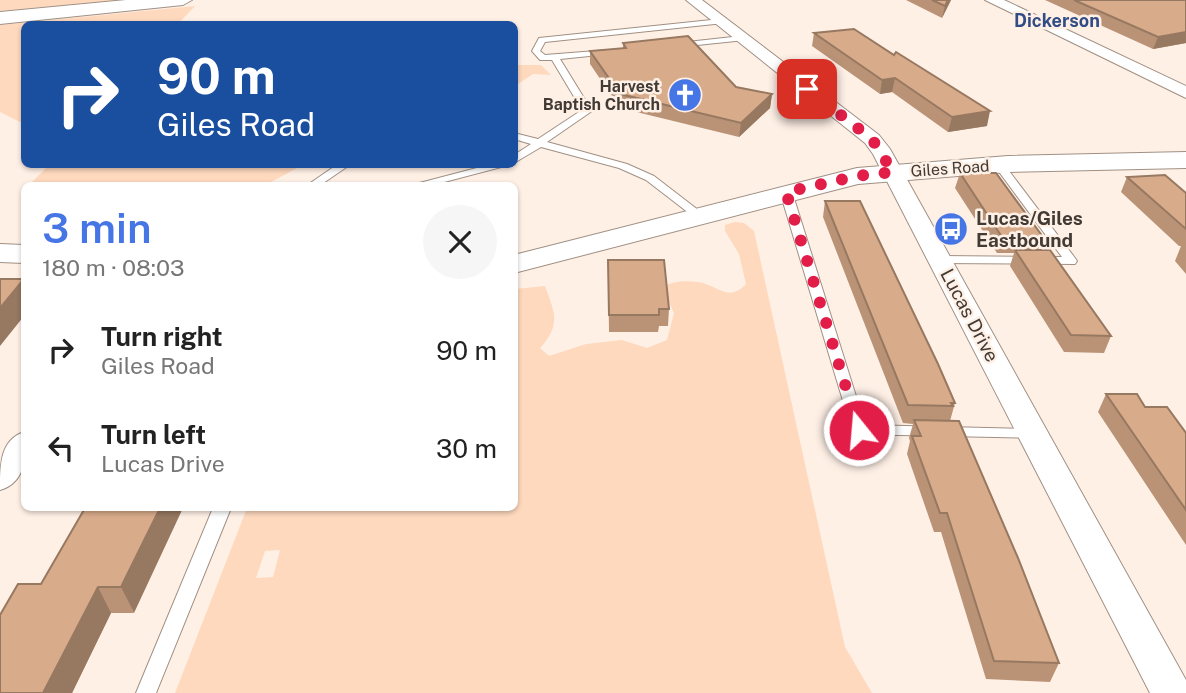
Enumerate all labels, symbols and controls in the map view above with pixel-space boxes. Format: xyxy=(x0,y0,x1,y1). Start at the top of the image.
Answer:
district label: Dickerson xyxy=(1014,10,1100,31)
text: 90 m xyxy=(157,47,276,105)
icon: right xyxy=(42,49,133,140)
pin xyxy=(777,59,837,119)
icon: arrive xyxy=(788,70,826,108)
church icon: Harvest Baptish Church xyxy=(666,76,704,114)
place label: Harvest Baptish Church xyxy=(543,77,660,114)
text: Giles Road xyxy=(157,106,315,143)
street label: Giles Road xyxy=(910,156,990,181)
text: 3 min xyxy=(42,203,152,252)
button: close xyxy=(423,205,497,279)
place label: Lucas/Giles Eastbound xyxy=(976,207,1083,251)
bus stop icon: Lucas/Giles Eastbound xyxy=(932,210,970,248)
text: 180 m · 08:03 xyxy=(42,254,184,281)
street label: Lucas Drive xyxy=(936,265,1004,365)
text: Turn right xyxy=(101,321,223,352)
icon: right xyxy=(42,331,80,369)
text: 90 m xyxy=(436,335,497,366)
text: Giles Road xyxy=(101,352,215,379)
position arrow xyxy=(822,393,896,467)
text: Turn left xyxy=(101,419,206,450)
icon: left xyxy=(42,429,80,467)
text: 30 m xyxy=(436,433,497,464)
text: Lucas Drive xyxy=(101,450,225,477)

